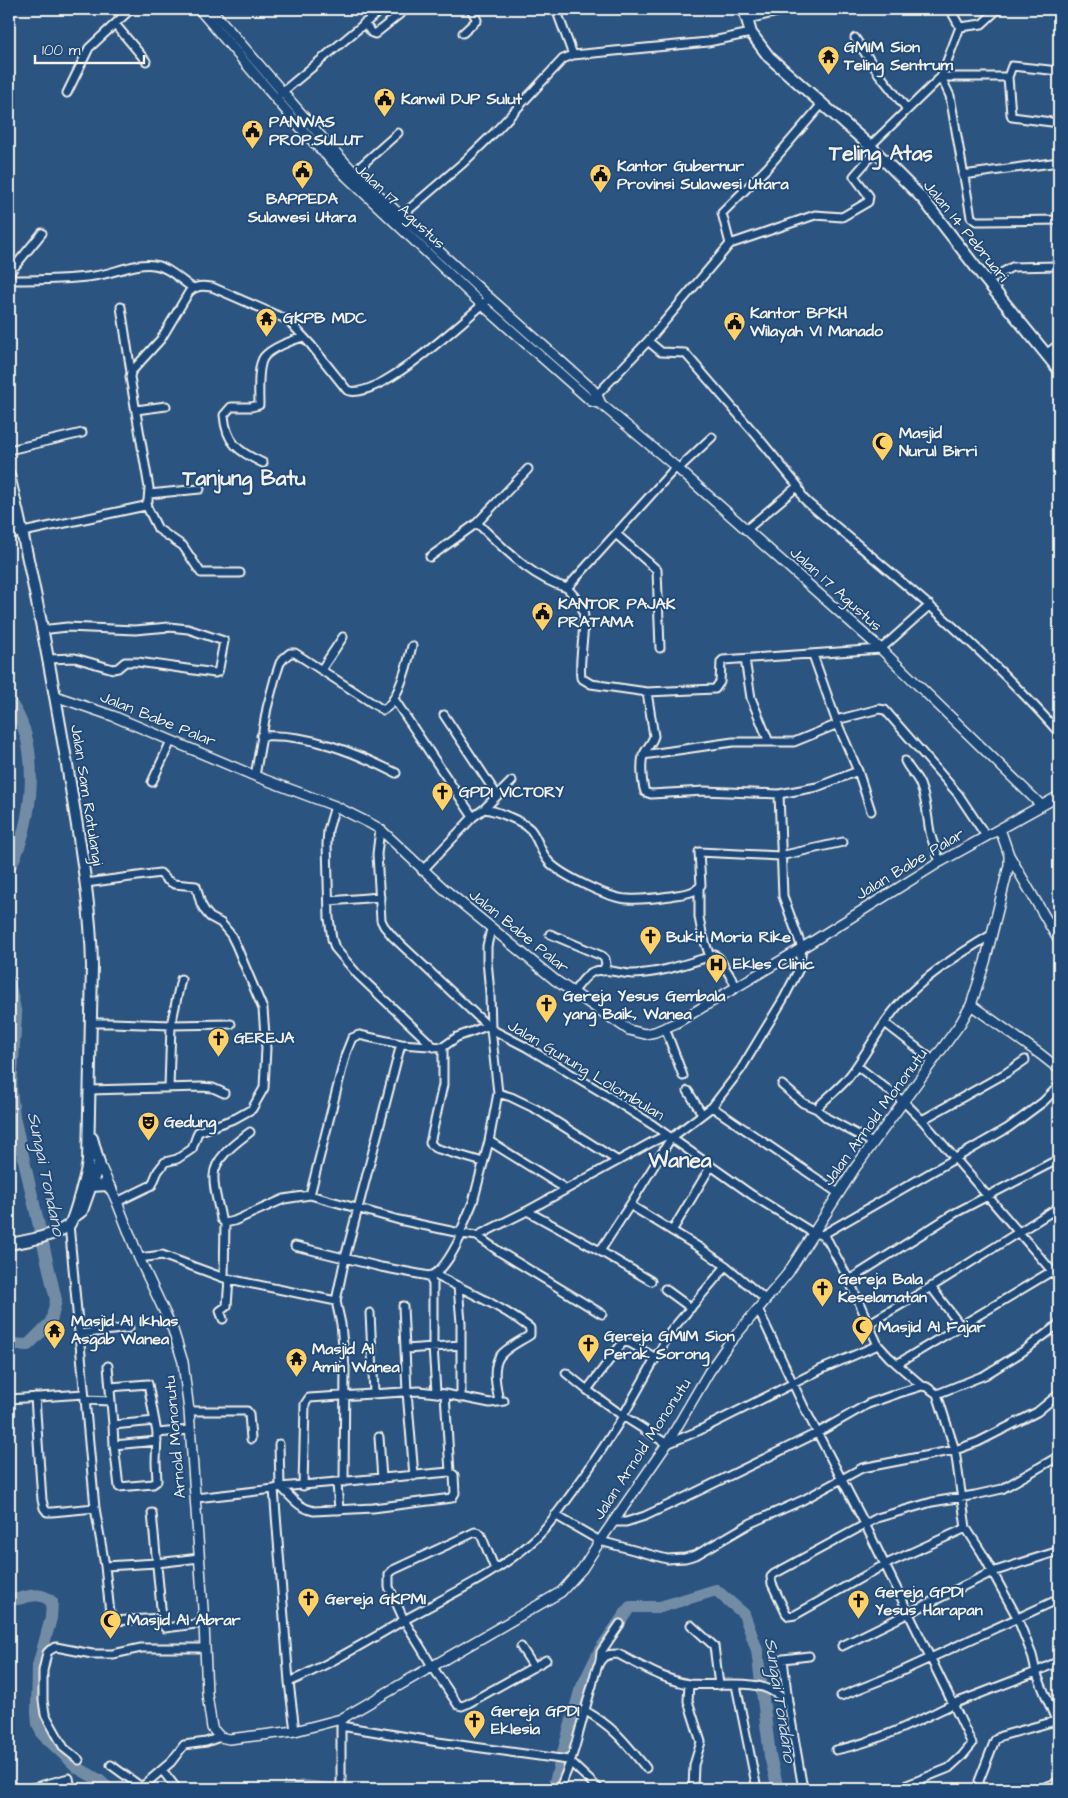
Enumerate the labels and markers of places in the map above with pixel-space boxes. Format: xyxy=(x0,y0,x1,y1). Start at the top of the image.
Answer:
place label: GMIM Sion Teling Sentrum xyxy=(843,36,954,78)
temple icon: GMIM Sion Teling Sentrum xyxy=(816,44,840,75)
public building icon: Kanwil DJP Sulut xyxy=(373,87,397,118)
place label: Kanwil DJP Sulut xyxy=(401,88,523,110)
place label: PANWAS PROP.SULUT xyxy=(269,111,364,151)
public building icon: PANWAS PROP.SULUT xyxy=(241,119,265,150)
place label: Kantor Gubernur Provinsi Sulawesi Utara xyxy=(617,155,790,195)
public building icon: BAPPEDA Sulawesi Utara xyxy=(290,158,314,189)
public building icon: Kantor Gubernur Provinsi Sulawesi Utara xyxy=(589,163,613,194)
place label: BAPPEDA Sulawesi Utara xyxy=(247,188,357,228)
place label: Kantor BPKH Wilayah VI Manado xyxy=(749,302,884,343)
temple icon: GKPB MDC xyxy=(255,306,279,337)
place label: GKPB MDC xyxy=(283,307,367,329)
public building icon: Kantor BPKH Wilayah VI Manado xyxy=(722,310,746,341)
place label: Masjid Nurul Birri xyxy=(899,422,977,462)
mosque icon: Masjid Nurul Birri xyxy=(871,430,895,461)
place label: KANTOR PAJAK PRATAMA xyxy=(558,593,676,633)
public building icon: KANTOR PAJAK PRATAMA xyxy=(530,601,554,632)
church icon: GPDI VICTORY xyxy=(431,780,455,811)
place label: GPDI VICTORY xyxy=(459,781,564,803)
church icon: Bukit Moria Rike xyxy=(638,925,662,956)
place label: Bukit Moria Rike xyxy=(666,926,791,948)
hospital icon: Ekles Clinic xyxy=(705,952,729,983)
place label: Ekles Clinic xyxy=(733,953,816,975)
place label: Gereja Yesus Gembala yang Baik, Wanea xyxy=(563,985,726,1027)
church icon: Gereja Yesus Gembala yang Baik, Wanea xyxy=(535,993,559,1024)
church icon: GEREJA xyxy=(206,1026,230,1057)
place label: GEREJA xyxy=(234,1027,295,1049)
theatre icon: Gedung xyxy=(136,1110,160,1141)
place label: Gedung xyxy=(164,1111,217,1135)
place label: Gereja Bala Keselamatan xyxy=(838,1268,927,1308)
church icon: Gereja Bala Keselamatan xyxy=(810,1276,834,1307)
place label: Masjid Al Ikhlas Asgab Wanea xyxy=(71,1310,178,1352)
mosque icon: Masjid Al Fajar xyxy=(850,1315,874,1346)
place label: Masjid Al Fajar xyxy=(878,1316,986,1338)
temple icon: Masjid Al Ikhlas Asgab Wanea xyxy=(43,1318,67,1349)
place label: Gereja GMIM Sion Perak Sorong xyxy=(604,1325,735,1367)
church icon: Gereja GMIM Sion Perak Sorong xyxy=(576,1333,600,1364)
place label: Masjid Al Amin Wanea xyxy=(312,1338,400,1378)
temple icon: Masjid Al Amin Wanea xyxy=(284,1346,308,1377)
place label: Gereja GPDI Yesus Harapan xyxy=(875,1581,983,1621)
church icon: Gereja GKPMI xyxy=(297,1587,321,1618)
place label: Gereja GKPMI xyxy=(325,1588,426,1610)
church icon: Gereja GPDI Yesus Harapan xyxy=(847,1589,871,1620)
mosque icon: Masjid Al Abrar xyxy=(99,1608,123,1639)
place label: Masjid Al Abrar xyxy=(127,1609,241,1631)
place label: Gereja GPDI Eklesia xyxy=(491,1700,580,1740)
church icon: Gereja GPDI Eklesia xyxy=(463,1708,487,1739)

